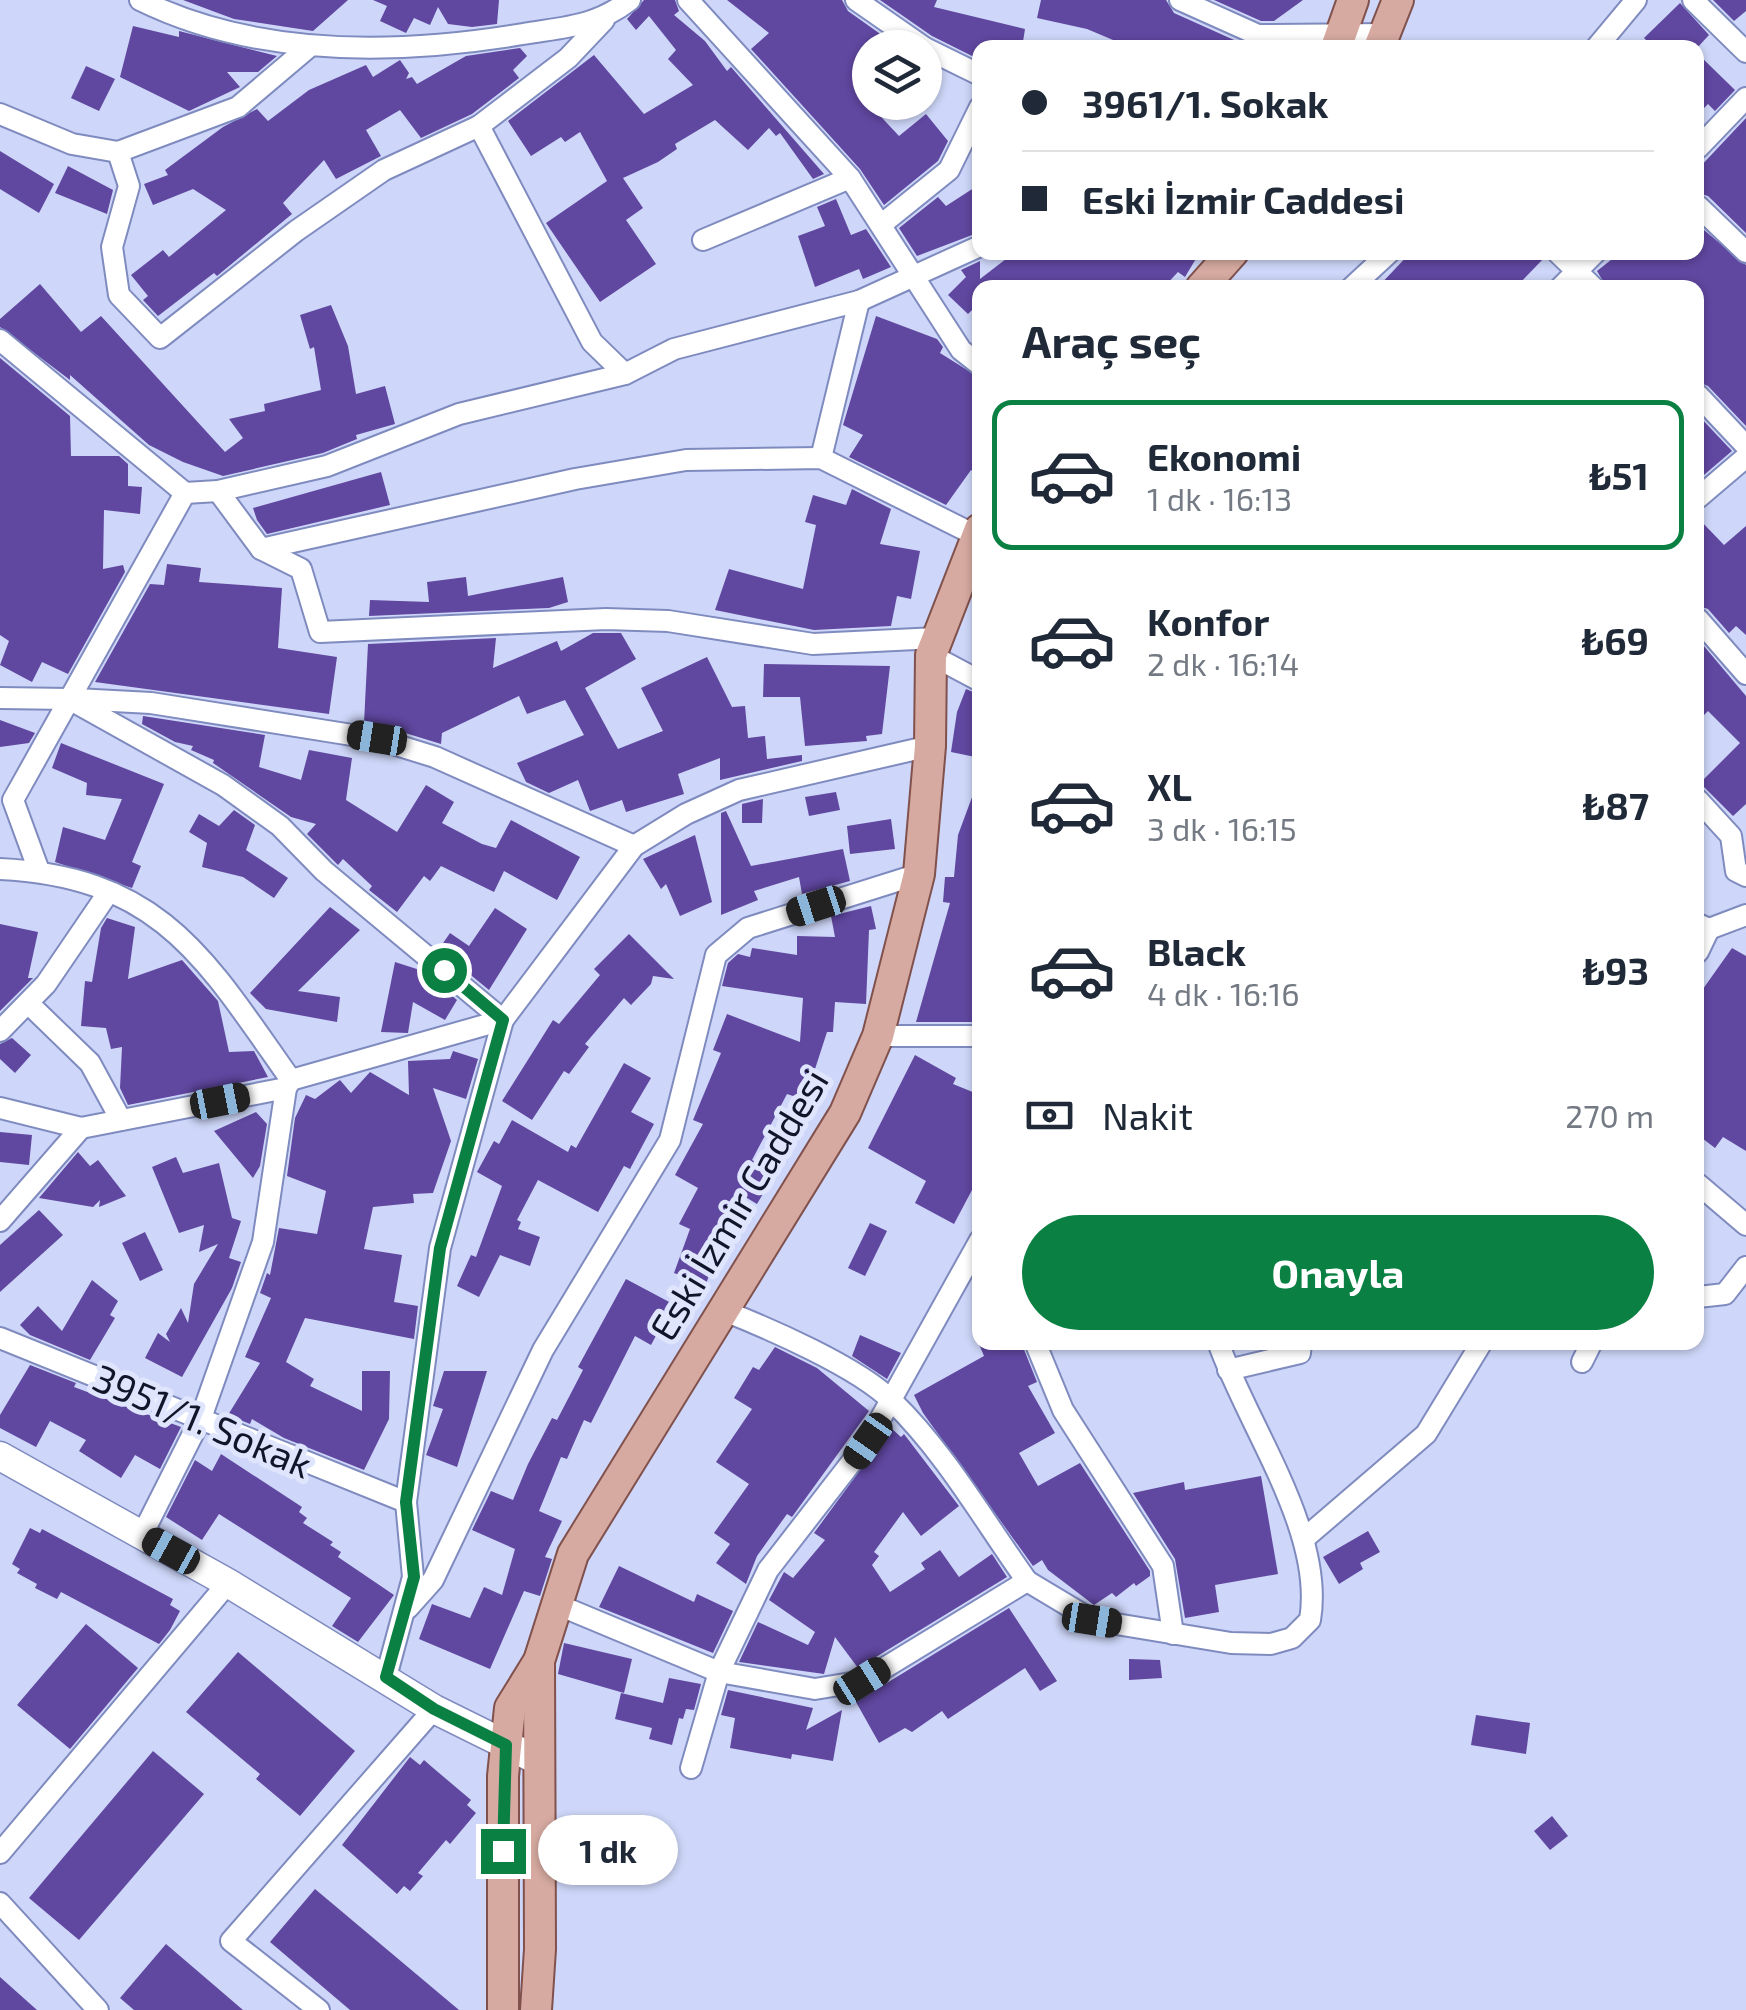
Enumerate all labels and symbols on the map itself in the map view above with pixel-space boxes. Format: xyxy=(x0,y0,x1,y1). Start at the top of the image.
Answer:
car xyxy=(345,718,409,758)
car xyxy=(783,882,849,930)
route start xyxy=(422,948,467,993)
street label: Eski İzmir Caddesi xyxy=(639,1060,837,1348)
car xyxy=(188,1081,252,1121)
street label: 3951/1. Sokak xyxy=(87,1353,319,1487)
car xyxy=(839,1408,897,1474)
car xyxy=(137,1523,205,1579)
car xyxy=(1060,1600,1124,1640)
car xyxy=(829,1652,895,1710)
callout: 1 dk xyxy=(538,1816,678,1886)
route end xyxy=(481,1829,526,1874)

